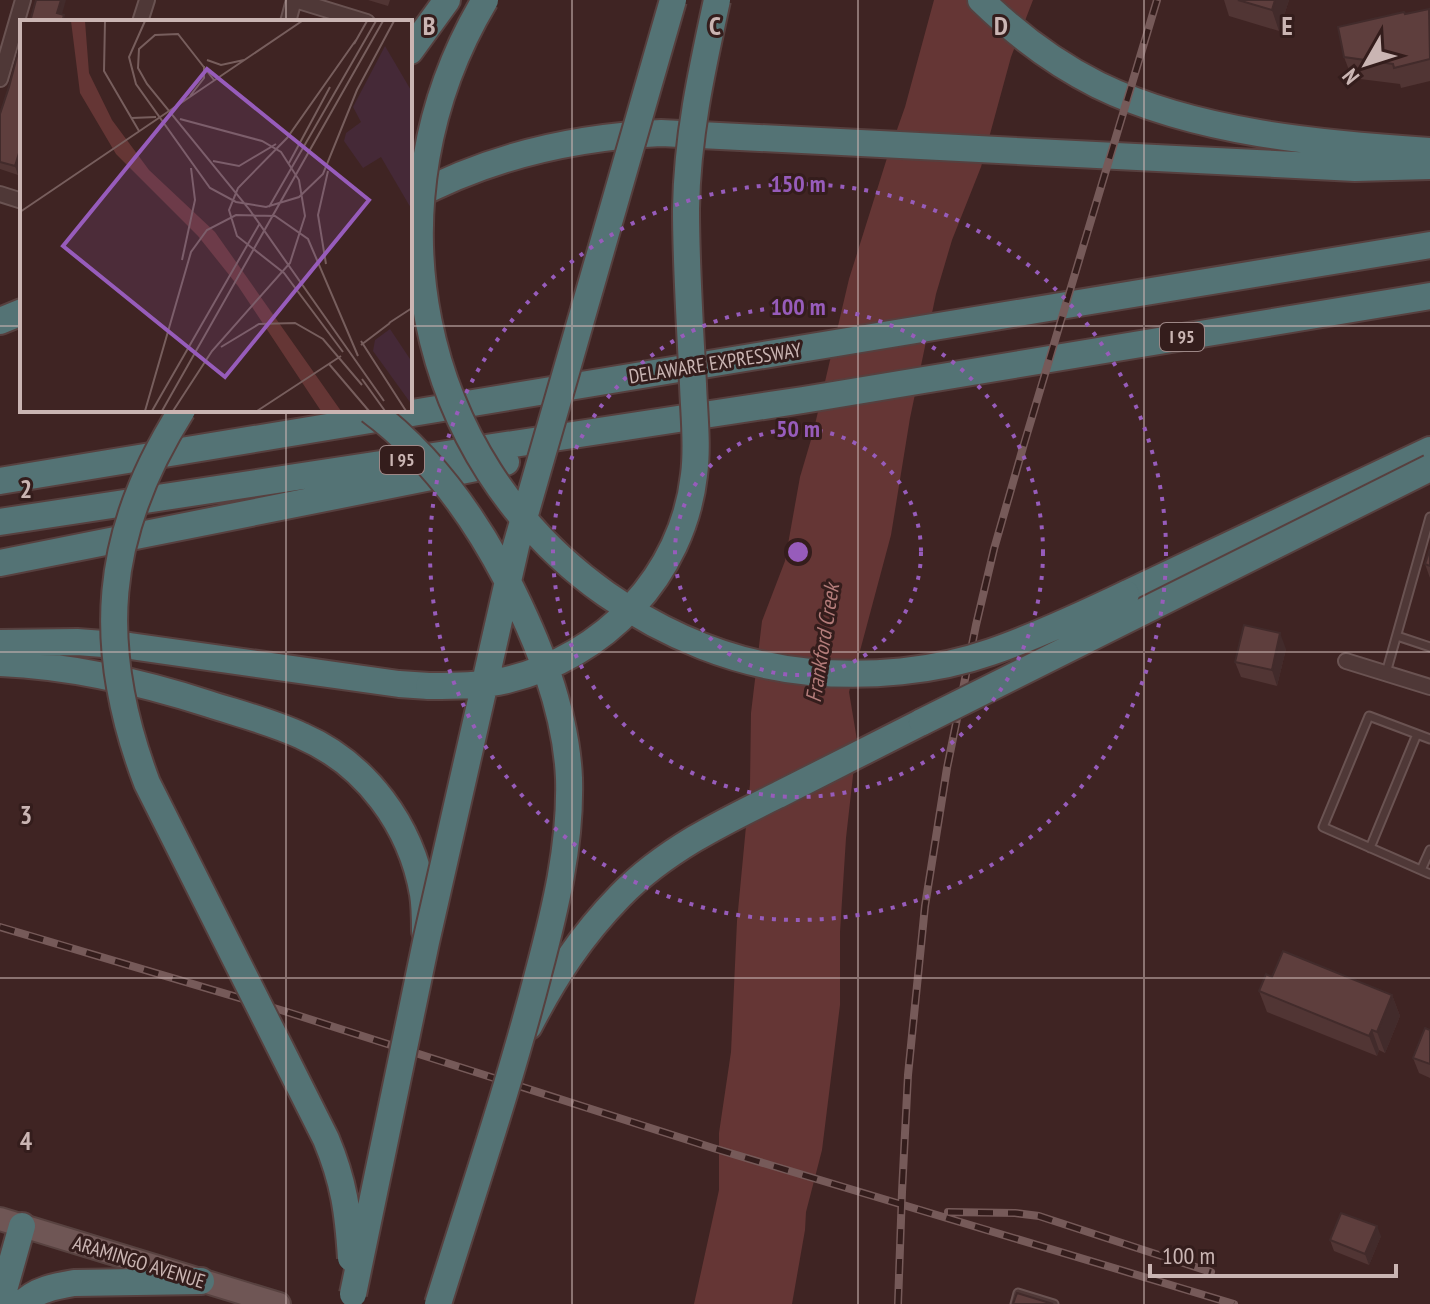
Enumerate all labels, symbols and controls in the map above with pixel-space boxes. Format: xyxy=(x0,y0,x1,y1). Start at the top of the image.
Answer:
text: B xyxy=(423,9,436,42)
text: C xyxy=(709,9,721,42)
text: D xyxy=(994,9,1008,42)
text: E xyxy=(1281,9,1293,42)
inset map xyxy=(20,20,412,412)
north arrow xyxy=(1326,24,1406,104)
text: N xyxy=(1336,63,1365,90)
text: 150 m xyxy=(770,168,826,199)
text: 100 m xyxy=(770,291,826,322)
road number: I 95 xyxy=(1160,323,1204,351)
street label: DELAWARE EXPRESSWAY xyxy=(627,337,803,389)
text: 50 m xyxy=(776,413,820,444)
road number: I 95 xyxy=(380,446,424,474)
text: 2 xyxy=(20,472,32,505)
centre of rings xyxy=(784,538,812,566)
water label: Frankford Creek xyxy=(799,579,846,704)
text: 3 xyxy=(20,798,32,831)
text: 4 xyxy=(20,1124,33,1157)
scale bar xyxy=(1150,1228,1396,1278)
street label: ARAMINGO AVENUE xyxy=(70,1230,208,1294)
text: 100 m xyxy=(1162,1240,1215,1271)

